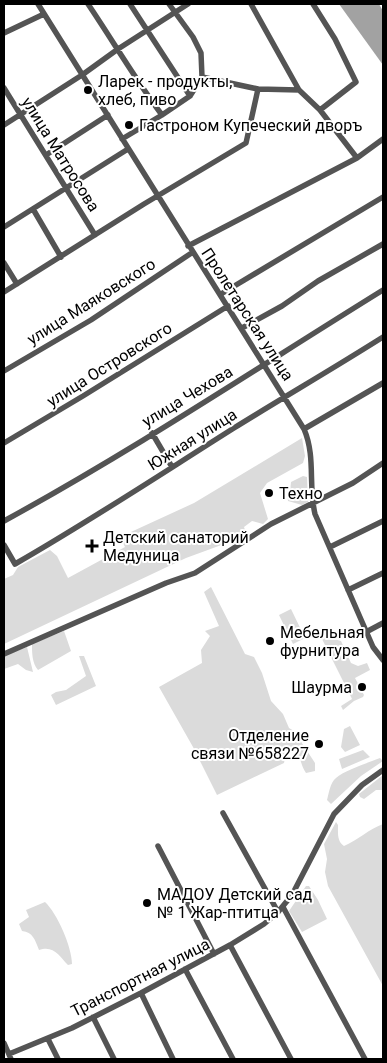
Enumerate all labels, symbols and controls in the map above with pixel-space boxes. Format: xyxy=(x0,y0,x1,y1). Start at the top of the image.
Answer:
place label: Ларек - продукты, хлеб, пиво xyxy=(98,72,232,109)
marker: Ларек - продукты, хлеб, пиво xyxy=(82,84,94,96)
street label: улица Матросова xyxy=(18,93,103,215)
place label: Гастроном Купеческий дворъ xyxy=(139,116,362,135)
marker: Гастроном Купеческий дворъ xyxy=(123,119,135,131)
street label: Пролетарская улица xyxy=(197,244,298,384)
street label: улица Маяковского xyxy=(24,254,159,349)
street label: улица Островского xyxy=(43,318,175,411)
street label: улица Чехова xyxy=(139,362,236,431)
street label: Южная улица xyxy=(144,405,240,474)
place label: Техно xyxy=(279,484,323,503)
marker: Техно xyxy=(263,487,275,499)
place label: Детский санаторий Медуница xyxy=(103,528,249,565)
marker: Детский санаторий Медуница xyxy=(85,539,99,553)
place label: Мебельная фурнитура xyxy=(280,623,364,660)
marker: Мебельная фурнитура xyxy=(264,635,276,647)
place label: Шаурма xyxy=(291,678,352,697)
marker: Шаурма xyxy=(356,681,368,693)
place label: Отделение связи №658227 xyxy=(191,726,309,763)
marker: Отделение связи №658227 xyxy=(313,738,325,750)
place label: МАДОУ Детский сад № 1 Жар-птитца xyxy=(157,885,313,922)
marker: МАДОУ Детский сад № 1 Жар-птитца xyxy=(141,897,153,909)
street label: Транспортная улица xyxy=(68,934,213,1021)

